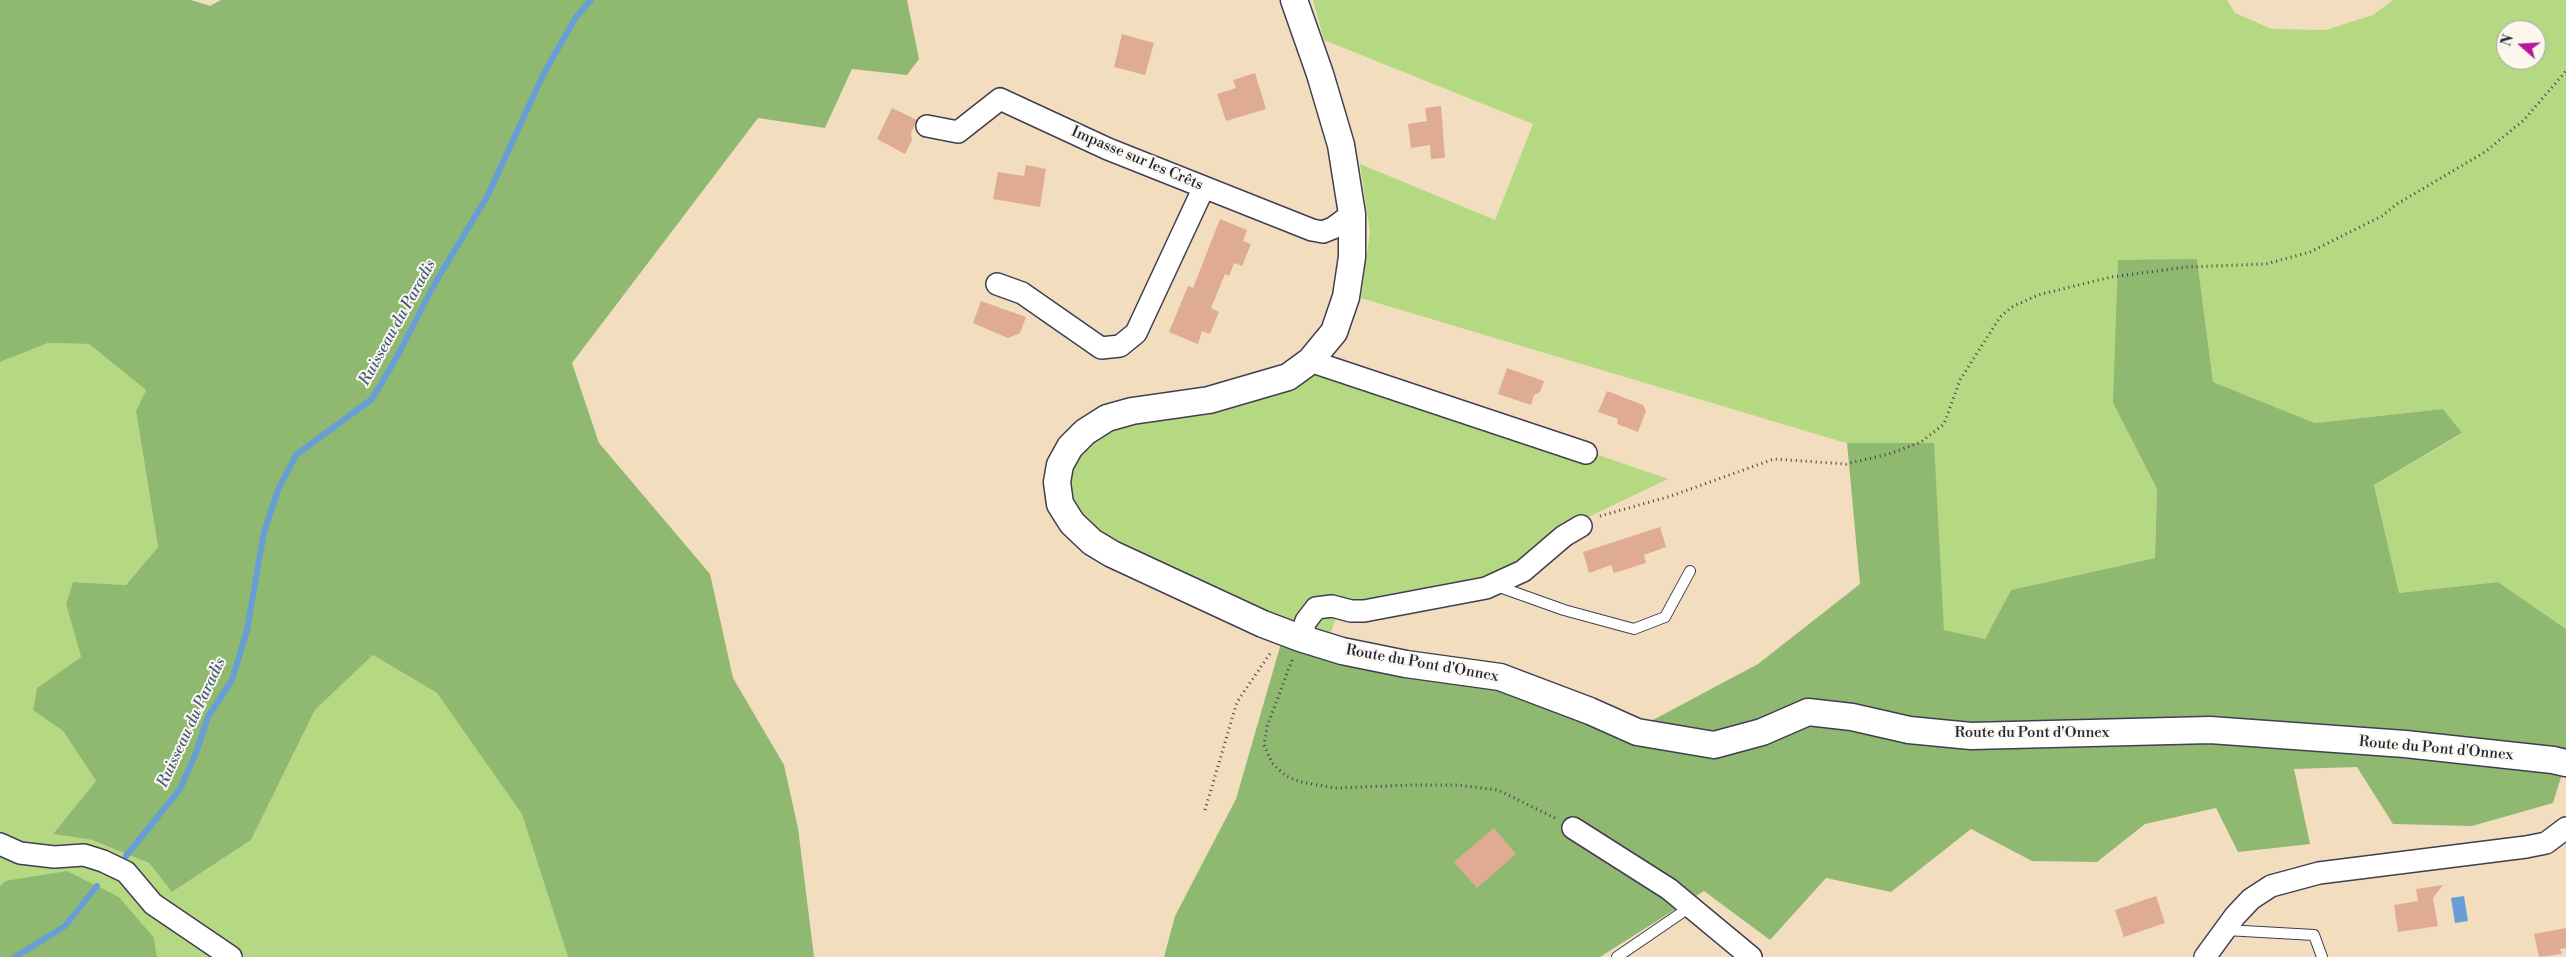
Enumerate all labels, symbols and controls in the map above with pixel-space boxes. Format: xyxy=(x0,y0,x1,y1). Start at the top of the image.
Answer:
north arrow xyxy=(2496,20,2546,70)
text: N xyxy=(2497,32,2518,49)
street label: Impasse sur les Crêts xyxy=(1068,123,1206,195)
water label: Ruisseau du Paradis xyxy=(355,257,441,389)
street label: Route du Pont d'Onnex xyxy=(1344,642,1500,686)
water label: Ruisseau du Paradis xyxy=(154,655,230,791)
street label: Route du Pont d'Onnex xyxy=(1955,724,2109,742)
street label: Route du Pont d'Onnex xyxy=(2358,733,2514,765)

